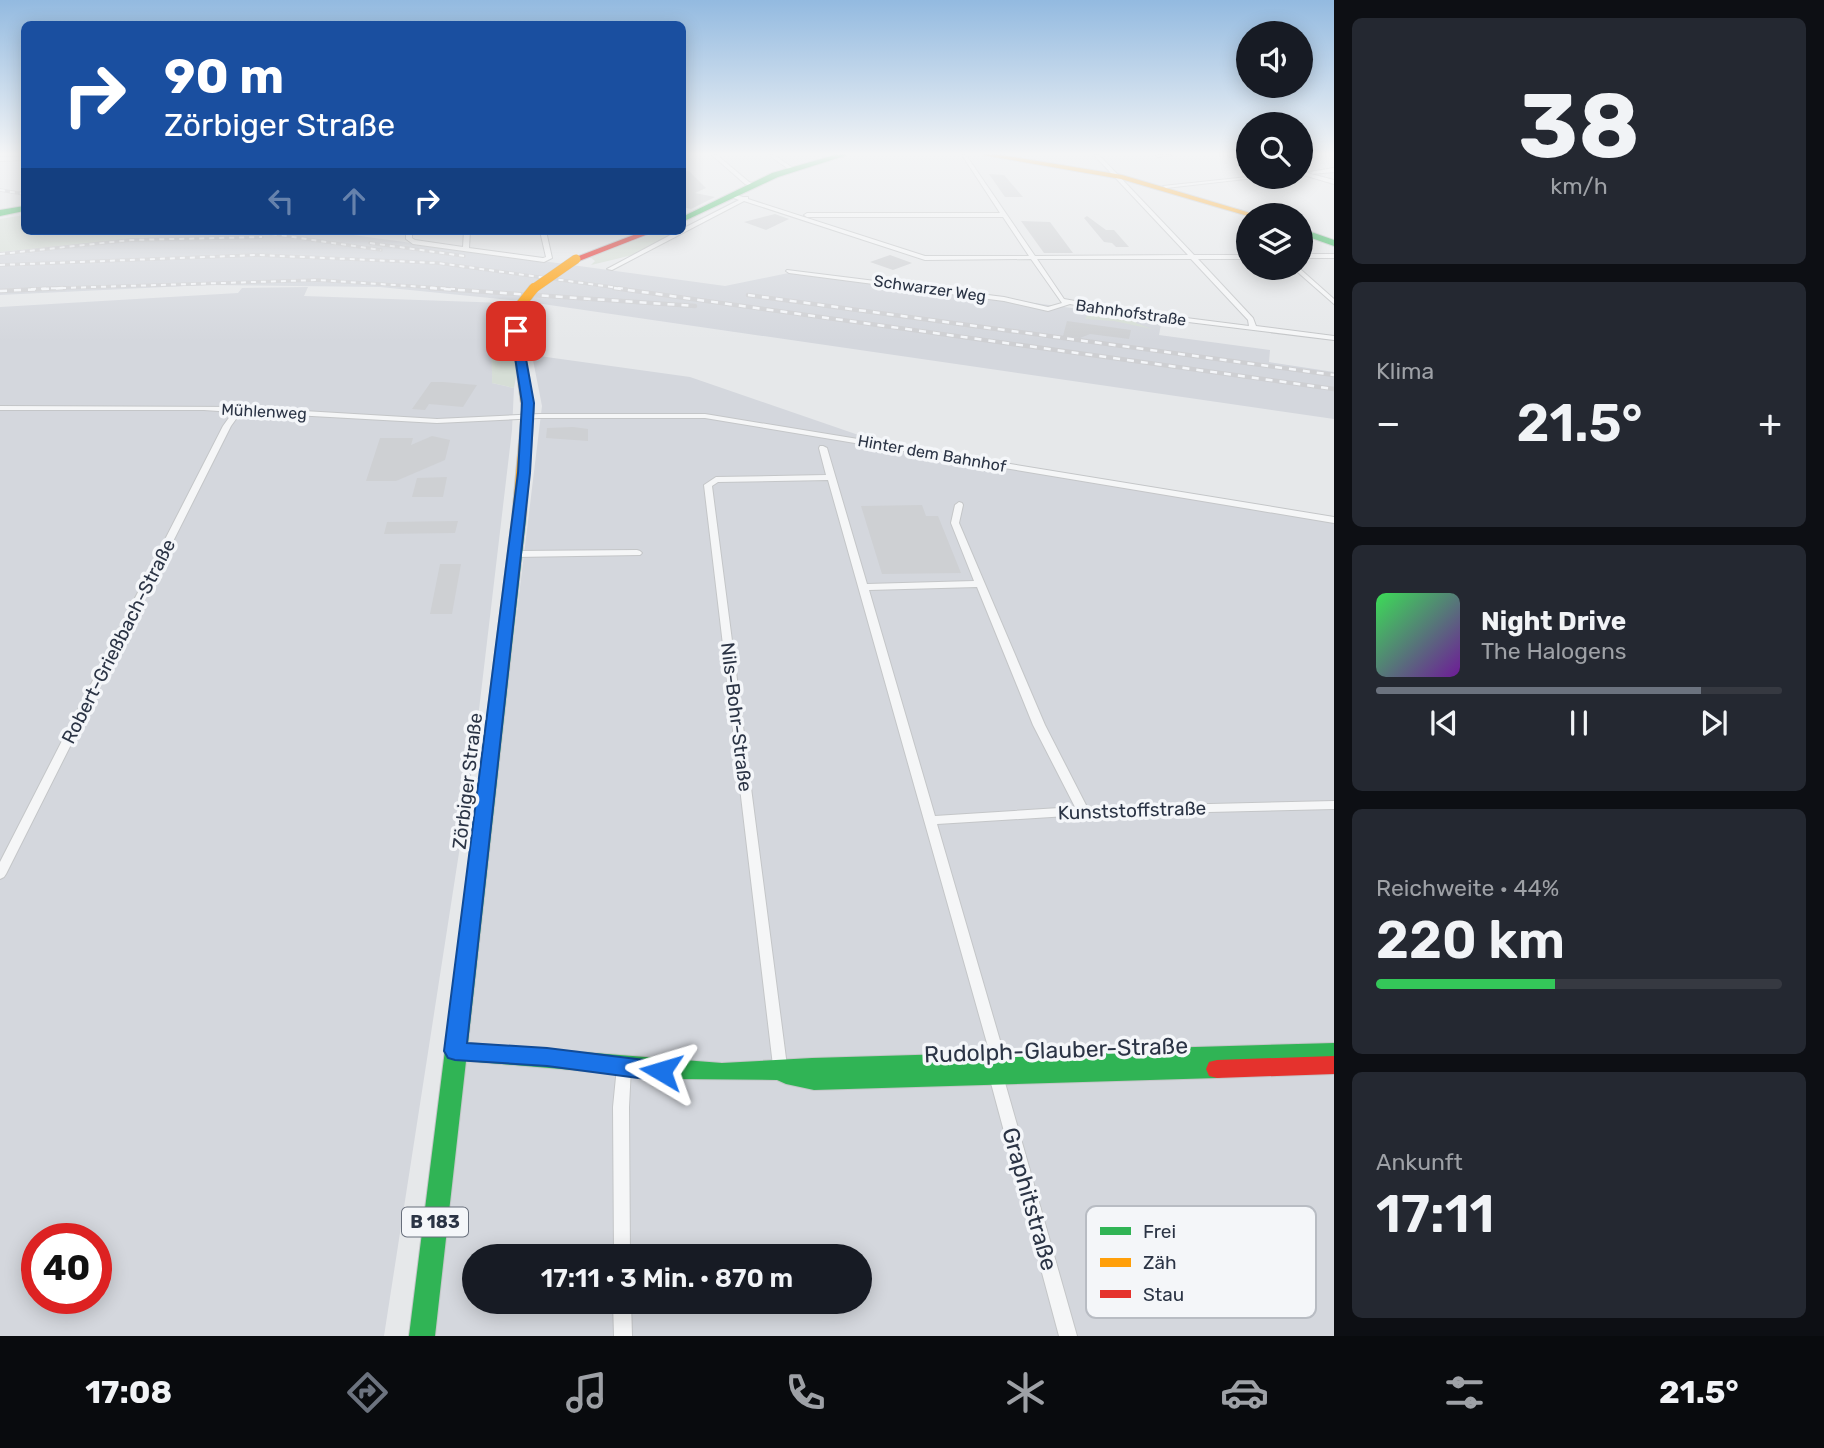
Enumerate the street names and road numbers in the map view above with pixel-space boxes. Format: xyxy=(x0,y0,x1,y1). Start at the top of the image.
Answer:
street label: Schwarzer Weg xyxy=(873,271,987,306)
street label: Bahnhofstraße xyxy=(1074,295,1188,330)
street label: Mühlenweg xyxy=(221,400,307,423)
street label: Hinter dem Bahnhof xyxy=(856,431,1008,476)
street label: Robert-Grießbach-Straße xyxy=(57,535,180,747)
street label: Nils-Bohr-Straße xyxy=(716,641,757,793)
street label: Zörbiger Straße xyxy=(448,712,487,851)
street label: Kunststoffstraße xyxy=(1057,796,1207,825)
street label: Rudolph-Glauber-Straße xyxy=(924,1031,1188,1069)
street label: Graphitstraße xyxy=(996,1124,1064,1274)
road number: B 183 xyxy=(402,1208,468,1237)

